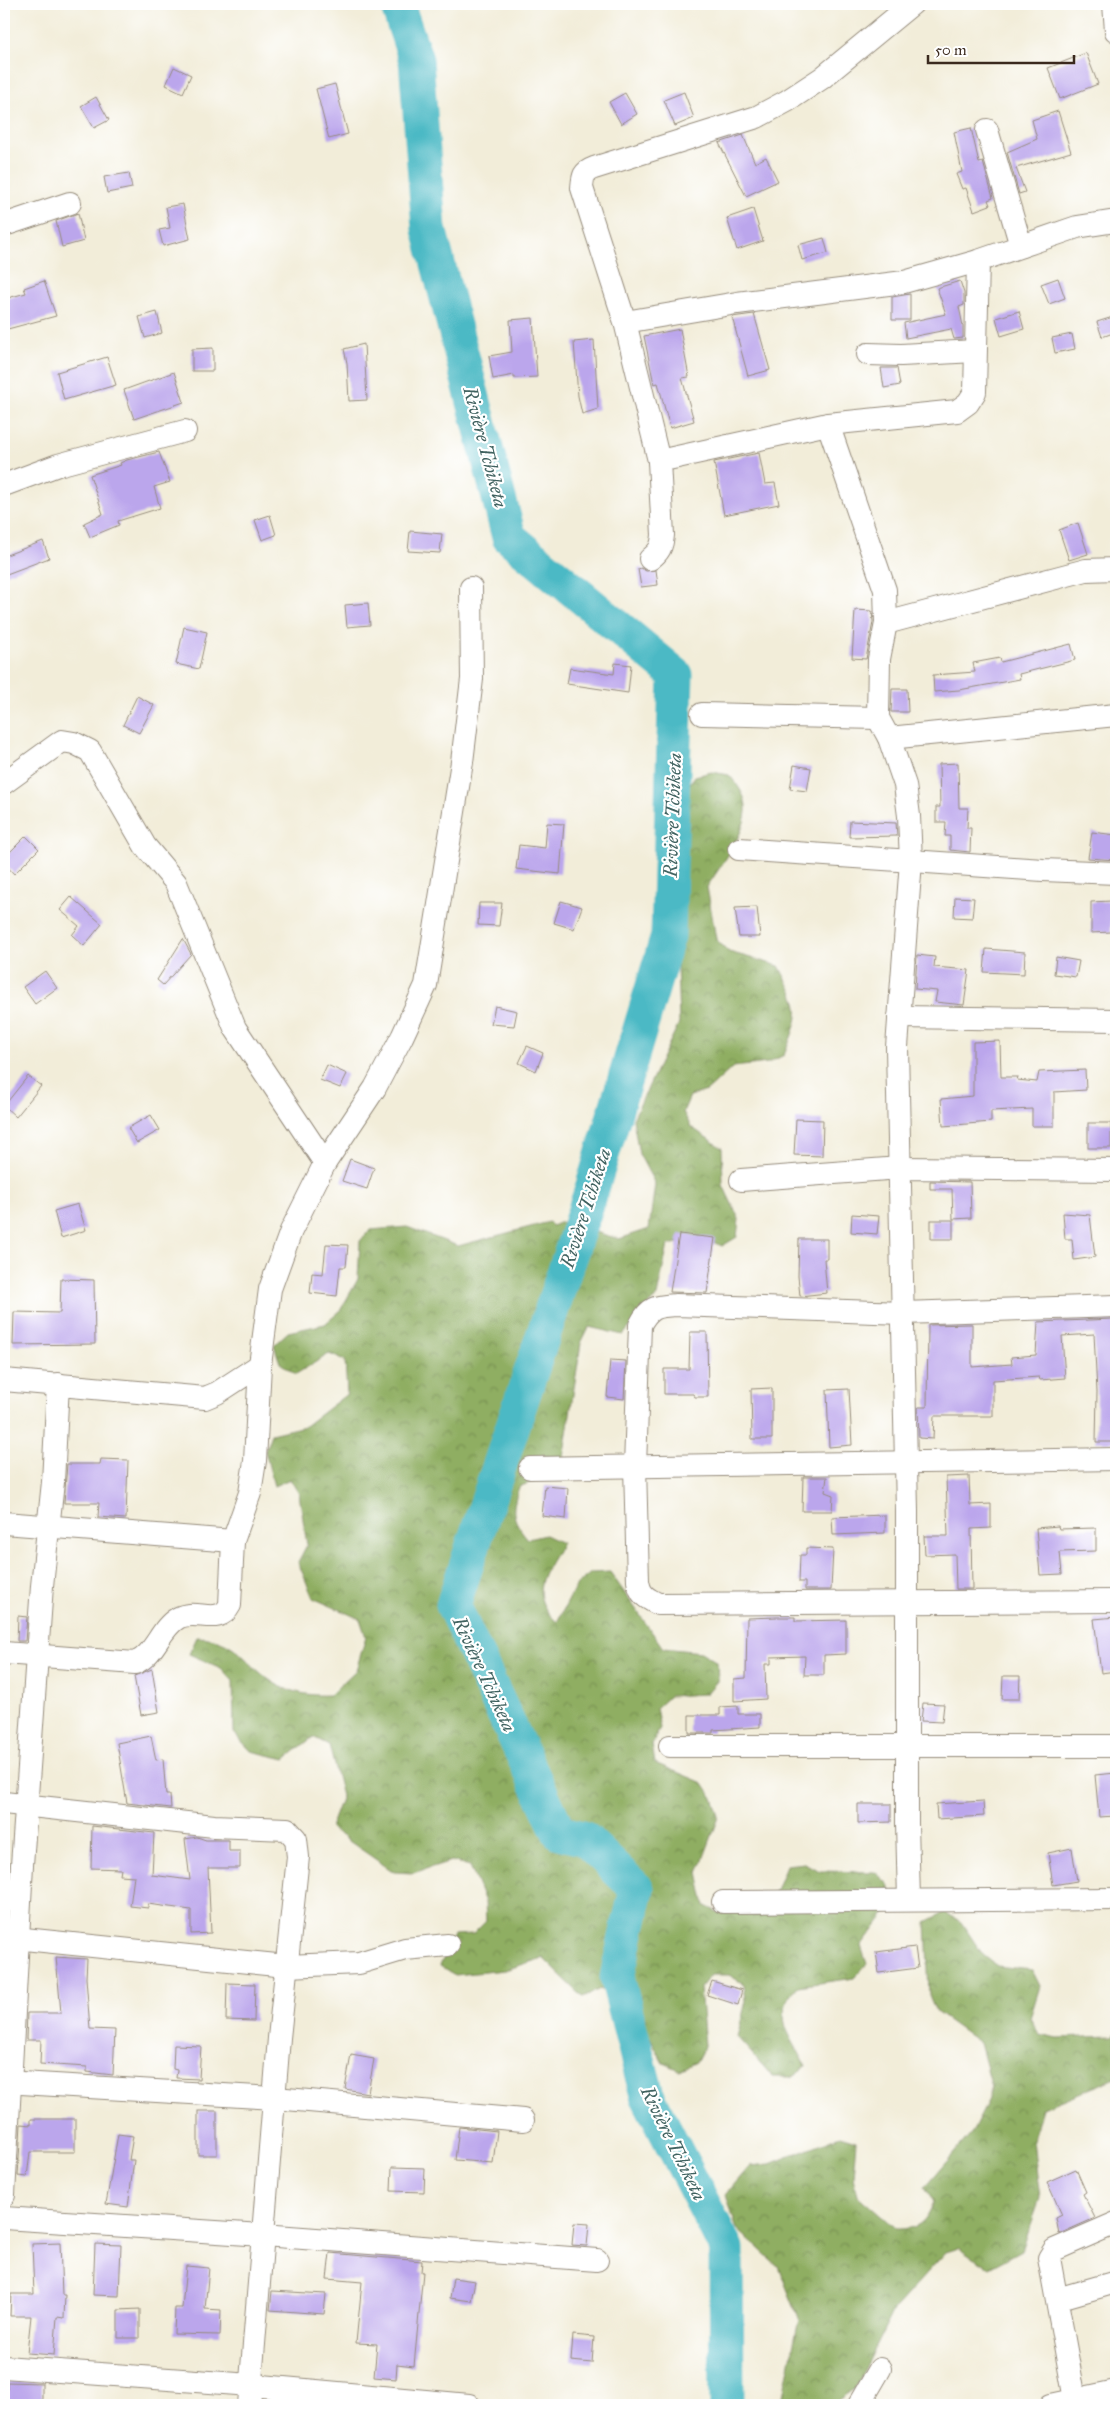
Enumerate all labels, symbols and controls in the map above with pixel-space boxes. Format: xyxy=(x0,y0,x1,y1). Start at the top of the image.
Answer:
scale bar xyxy=(928,32,1074,64)
text: 50 m xyxy=(935,41,967,59)
water label: Rivière Tchiketa xyxy=(458,383,513,510)
water label: Rivière Tchiketa xyxy=(659,752,686,879)
water label: Rivière Tchiketa xyxy=(555,1145,616,1272)
water label: Rivière Tchiketa xyxy=(447,1612,521,1735)
water label: Rivière Tchiketa xyxy=(636,2081,711,2204)

